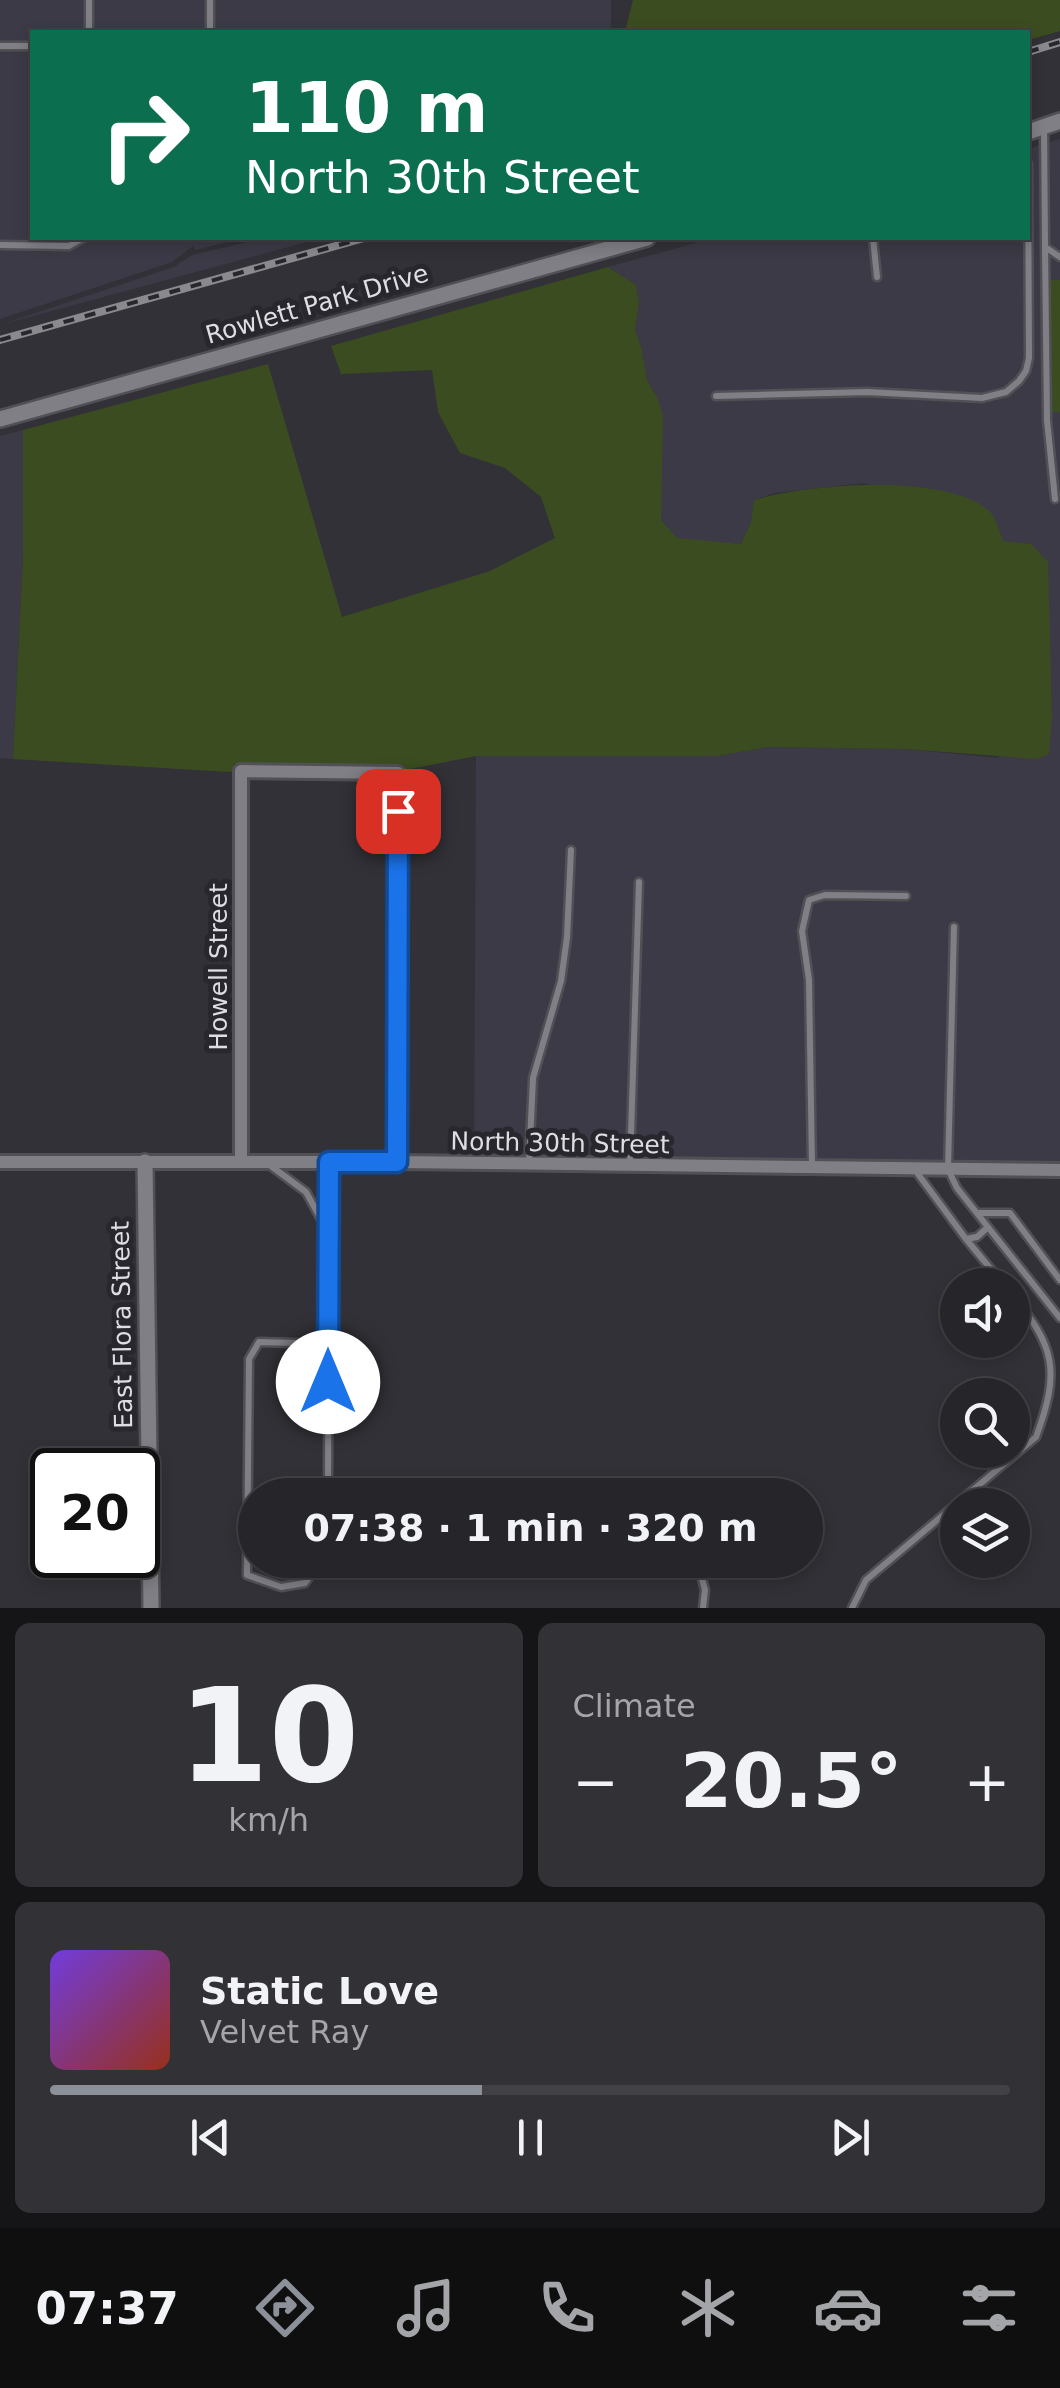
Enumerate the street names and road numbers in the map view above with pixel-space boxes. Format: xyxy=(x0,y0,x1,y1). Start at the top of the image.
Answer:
street label: Rowlett Park Drive xyxy=(202,258,432,350)
street label: Howell Street xyxy=(204,883,233,1051)
street label: North 30th Street xyxy=(450,1127,670,1159)
street label: East Flora Street xyxy=(106,1221,138,1429)

